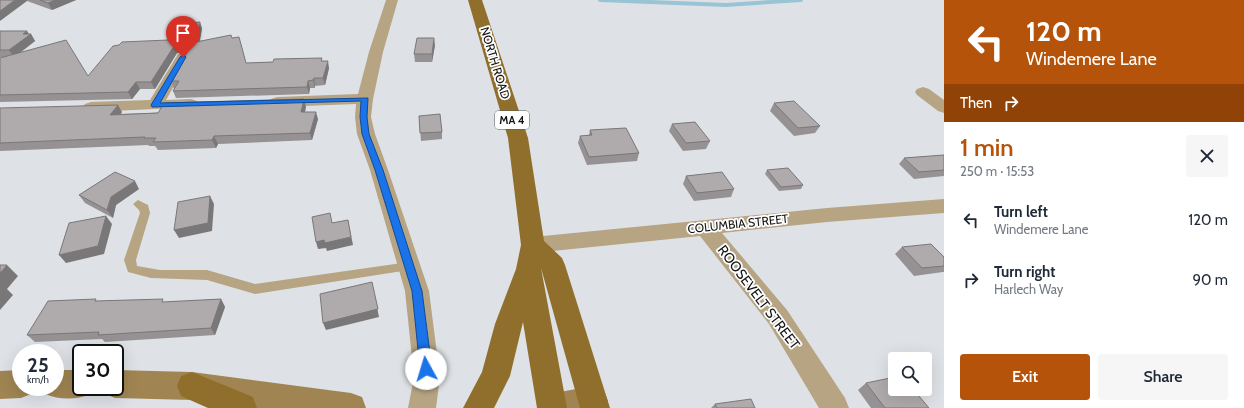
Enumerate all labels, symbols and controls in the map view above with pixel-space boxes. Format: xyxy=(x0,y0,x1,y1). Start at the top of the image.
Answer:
text: 120 m xyxy=(1026,14,1102,48)
pin xyxy=(166,16,200,57)
icon: left xyxy=(960,16,1012,68)
icon: arrive xyxy=(172,22,194,44)
street label: NORTH ROAD xyxy=(477,25,514,101)
text: Windemere Lane xyxy=(1026,48,1157,70)
icon: right xyxy=(1000,92,1022,114)
text: Then xyxy=(960,94,992,112)
road number: MA 4 xyxy=(495,111,529,129)
text: 1 min xyxy=(960,133,1014,162)
button: close xyxy=(1186,135,1228,177)
text: 250 m · 15:53 xyxy=(960,163,1034,179)
text: Turn left xyxy=(994,203,1048,221)
icon: left xyxy=(960,209,982,231)
street label: COLUMBIA STREET xyxy=(687,211,790,236)
text: 120 m xyxy=(1188,211,1228,229)
text: Windemere Lane xyxy=(994,221,1088,237)
street label: ROOSEVELT STREET xyxy=(714,241,804,353)
text: Turn right xyxy=(994,263,1055,281)
icon: right xyxy=(960,269,982,291)
text: 90 m xyxy=(1192,271,1228,289)
text: Harlech Way xyxy=(994,281,1063,297)
speed limit sign: 30 xyxy=(72,344,124,396)
position arrow xyxy=(405,348,447,390)
map controls xyxy=(888,352,932,396)
button: search xyxy=(888,352,932,396)
text: 25 xyxy=(27,353,49,377)
button: Exit xyxy=(960,354,1090,400)
button: Share xyxy=(1098,354,1228,400)
text: km/h xyxy=(27,373,49,386)

